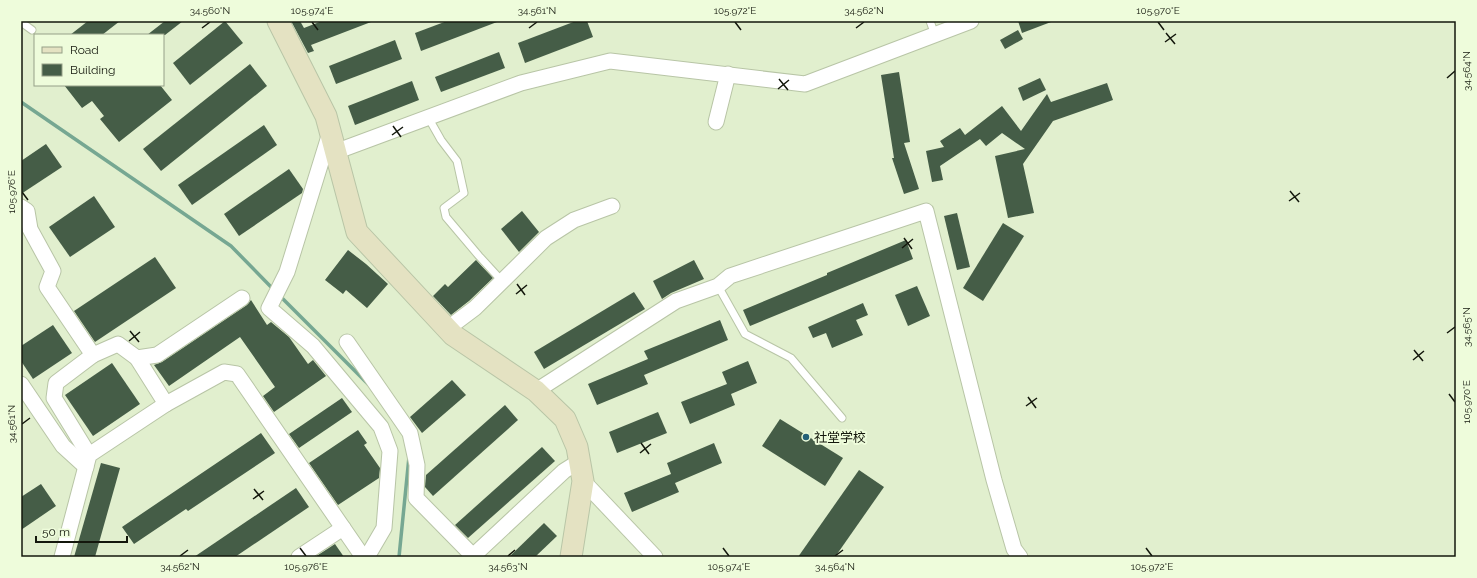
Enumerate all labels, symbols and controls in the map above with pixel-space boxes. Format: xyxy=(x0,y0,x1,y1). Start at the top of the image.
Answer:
text: 34.560°N xyxy=(190,5,230,16)
text: 105.974°E xyxy=(291,5,333,16)
text: 34.561°N xyxy=(518,5,556,16)
text: 105.972°E xyxy=(714,5,756,16)
text: 34.562°N xyxy=(844,5,884,16)
text: 105.970°E xyxy=(1136,5,1180,16)
legend xyxy=(34,34,164,86)
text: Road xyxy=(70,43,99,57)
text: 34.564°N xyxy=(1461,51,1472,91)
text: Building xyxy=(70,63,116,77)
text: 105.976°E xyxy=(6,170,17,214)
text: 34.565°N xyxy=(1461,307,1472,347)
text: 105.970°E xyxy=(1461,380,1472,424)
text: 34.561°N xyxy=(6,405,17,443)
place label: 社堂学校 xyxy=(814,430,866,445)
marker: 社堂学校 xyxy=(801,432,811,442)
scale bar xyxy=(36,518,127,544)
text: 50 m xyxy=(42,525,70,539)
text: 34.562°N xyxy=(160,561,200,572)
text: 105.976°E xyxy=(284,561,328,572)
text: 34.563°N xyxy=(488,561,528,572)
text: 105.974°E xyxy=(708,561,750,572)
text: 34.564°N xyxy=(815,561,855,572)
text: 105.972°E xyxy=(1131,561,1173,572)

